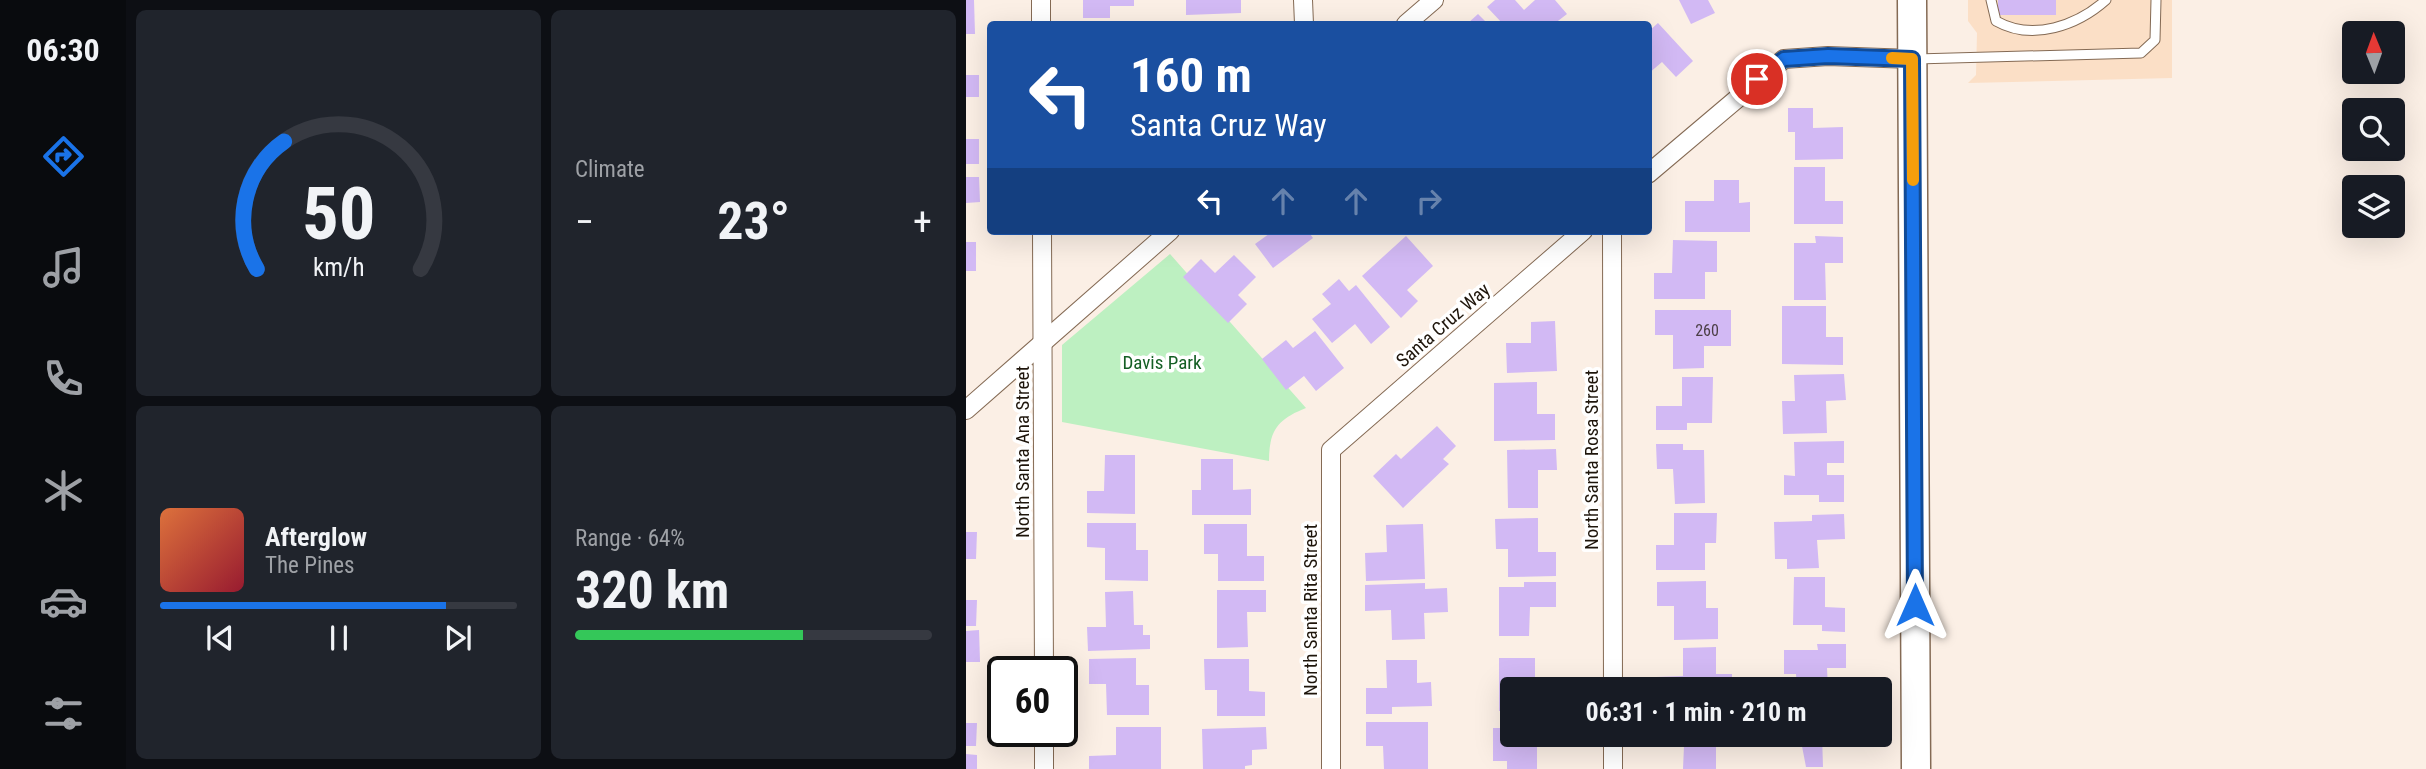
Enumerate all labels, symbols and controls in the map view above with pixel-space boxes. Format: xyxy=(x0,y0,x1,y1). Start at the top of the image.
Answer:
north arrow xyxy=(2342,21,2404,84)
map controls xyxy=(2342,21,2405,238)
text: 06:30 xyxy=(26,31,100,69)
text: 160 m xyxy=(1130,47,1252,104)
icon: left xyxy=(1015,49,1106,140)
pin xyxy=(1727,49,1787,109)
icon: arrive xyxy=(1738,60,1776,98)
button: search xyxy=(2342,98,2405,161)
text: Santa Cruz Way xyxy=(1130,106,1327,144)
icon: directions xyxy=(39,132,88,181)
text: Climate xyxy=(575,156,645,183)
text: 50 xyxy=(302,171,375,257)
button: layers xyxy=(2342,175,2405,238)
icon: left xyxy=(1191,182,1229,220)
icon: ahead xyxy=(1264,182,1302,220)
icon: ahead xyxy=(1337,182,1375,220)
icon: right xyxy=(1410,182,1448,220)
text: 23° xyxy=(717,191,790,252)
text: − xyxy=(575,200,594,244)
text: + xyxy=(913,200,932,244)
icon: music xyxy=(39,243,88,292)
text: km/h xyxy=(313,253,364,282)
street label: Santa Cruz Way xyxy=(1391,278,1495,372)
house number: 260 xyxy=(1695,321,1719,340)
park label: Davis Park xyxy=(1122,351,1202,374)
icon: phone xyxy=(39,354,88,403)
street label: North Santa Ana Street xyxy=(1011,366,1034,538)
street label: North Santa Rosa Street xyxy=(1580,370,1603,550)
icon: climate xyxy=(39,466,88,515)
text: Afterglow xyxy=(265,522,367,552)
street label: North Santa Rita Street xyxy=(1299,524,1322,696)
text: Range · 64% xyxy=(575,525,685,552)
text: The Pines xyxy=(265,552,355,579)
text: 320 km xyxy=(575,560,729,621)
position arrow xyxy=(1878,568,1952,642)
icon: car xyxy=(39,577,88,626)
icon: previous xyxy=(201,619,239,657)
icon: pause xyxy=(320,619,358,657)
icon: next xyxy=(439,619,477,657)
speed limit sign: 60 xyxy=(987,656,1078,747)
icon: filters xyxy=(39,689,88,738)
text: 06:31 · 1 min · 210 m xyxy=(1586,697,1806,727)

